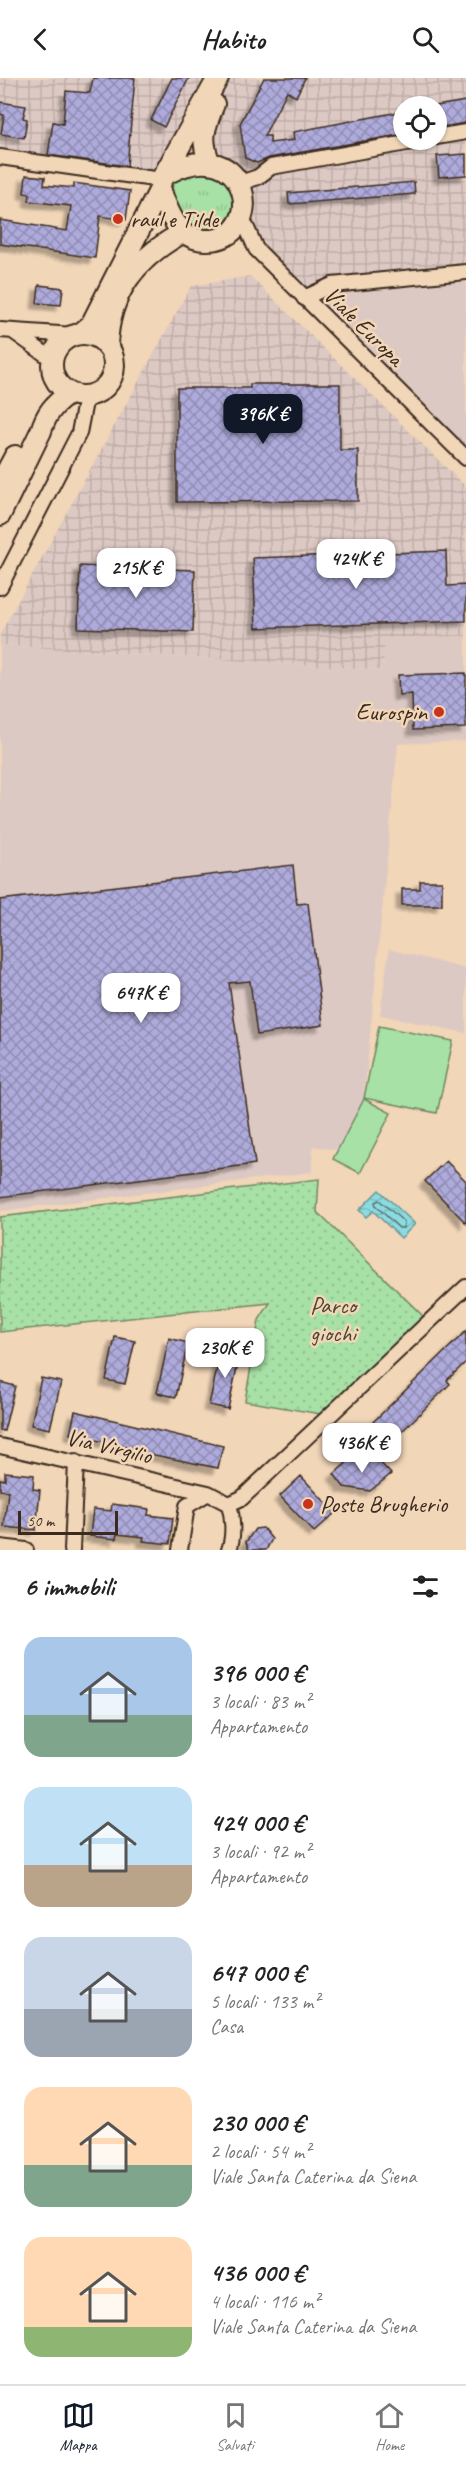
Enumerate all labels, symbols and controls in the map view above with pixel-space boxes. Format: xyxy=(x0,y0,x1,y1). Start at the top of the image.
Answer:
text: Habito xyxy=(201,22,265,56)
icon: back xyxy=(24,23,57,56)
icon: search xyxy=(409,23,442,56)
map controls xyxy=(393,96,447,150)
button: locate xyxy=(393,96,447,150)
place label: raul e Tilde xyxy=(130,204,220,234)
marker: raul e Tilde xyxy=(111,212,125,226)
street label: Viale Europa xyxy=(318,280,412,374)
pin: 396K € xyxy=(214,394,312,445)
text: 396K € xyxy=(237,401,289,426)
pin: 424K € xyxy=(307,539,405,590)
text: 424K € xyxy=(331,546,382,571)
pin: 215K € xyxy=(87,548,185,599)
text: 215K € xyxy=(111,555,161,580)
place label: Eurospin xyxy=(356,697,428,727)
marker: Eurospin xyxy=(432,705,446,719)
pin: 647K € xyxy=(92,973,190,1024)
text: 647K € xyxy=(115,980,167,1005)
park label: Parco giochi xyxy=(310,1290,359,1348)
pin: 230K € xyxy=(176,1328,274,1379)
text: 230K € xyxy=(200,1335,251,1360)
street label: Via Virgilio xyxy=(63,1422,156,1471)
pin: 436K € xyxy=(313,1423,411,1474)
text: 436K € xyxy=(336,1430,388,1455)
place label: Poste Brugherio xyxy=(320,1489,449,1519)
marker: Poste Brugherio xyxy=(301,1497,315,1511)
scale bar xyxy=(18,1508,118,1536)
text: 50 m xyxy=(27,1511,54,1531)
text: 6 immobili xyxy=(24,1570,114,1603)
icon: filters xyxy=(409,1570,442,1603)
text: 396 000 € xyxy=(210,1656,305,1689)
icon: home xyxy=(72,1661,144,1733)
text: 3 locali · 83 m² xyxy=(210,1689,310,1714)
text: Appartamento xyxy=(210,1714,307,1739)
text: 424 000 € xyxy=(210,1806,304,1839)
icon: home xyxy=(72,1811,144,1883)
text: 3 locali · 92 m² xyxy=(210,1839,310,1864)
text: Appartamento xyxy=(210,1864,307,1889)
text: 647 000 € xyxy=(210,1956,305,1989)
icon: home xyxy=(72,1961,144,2033)
text: 5 locali · 133 m² xyxy=(210,1989,319,2014)
text: Casa xyxy=(210,2014,243,2039)
text: 230 000 € xyxy=(210,2106,304,2139)
icon: home xyxy=(72,2111,144,2183)
text: 2 locali · 54 m² xyxy=(210,2139,310,2164)
text: Viale Santa Caterina da Siena xyxy=(210,2164,416,2189)
text: 436 000 € xyxy=(210,2256,305,2289)
icon: home xyxy=(72,2261,144,2333)
text: 4 locali · 116 m² xyxy=(210,2289,319,2314)
text: Viale Santa Caterina da Siena xyxy=(210,2314,416,2339)
tab: Mappa xyxy=(60,2399,97,2455)
tab: Salvati xyxy=(216,2399,254,2455)
tab: Home xyxy=(373,2399,406,2455)

